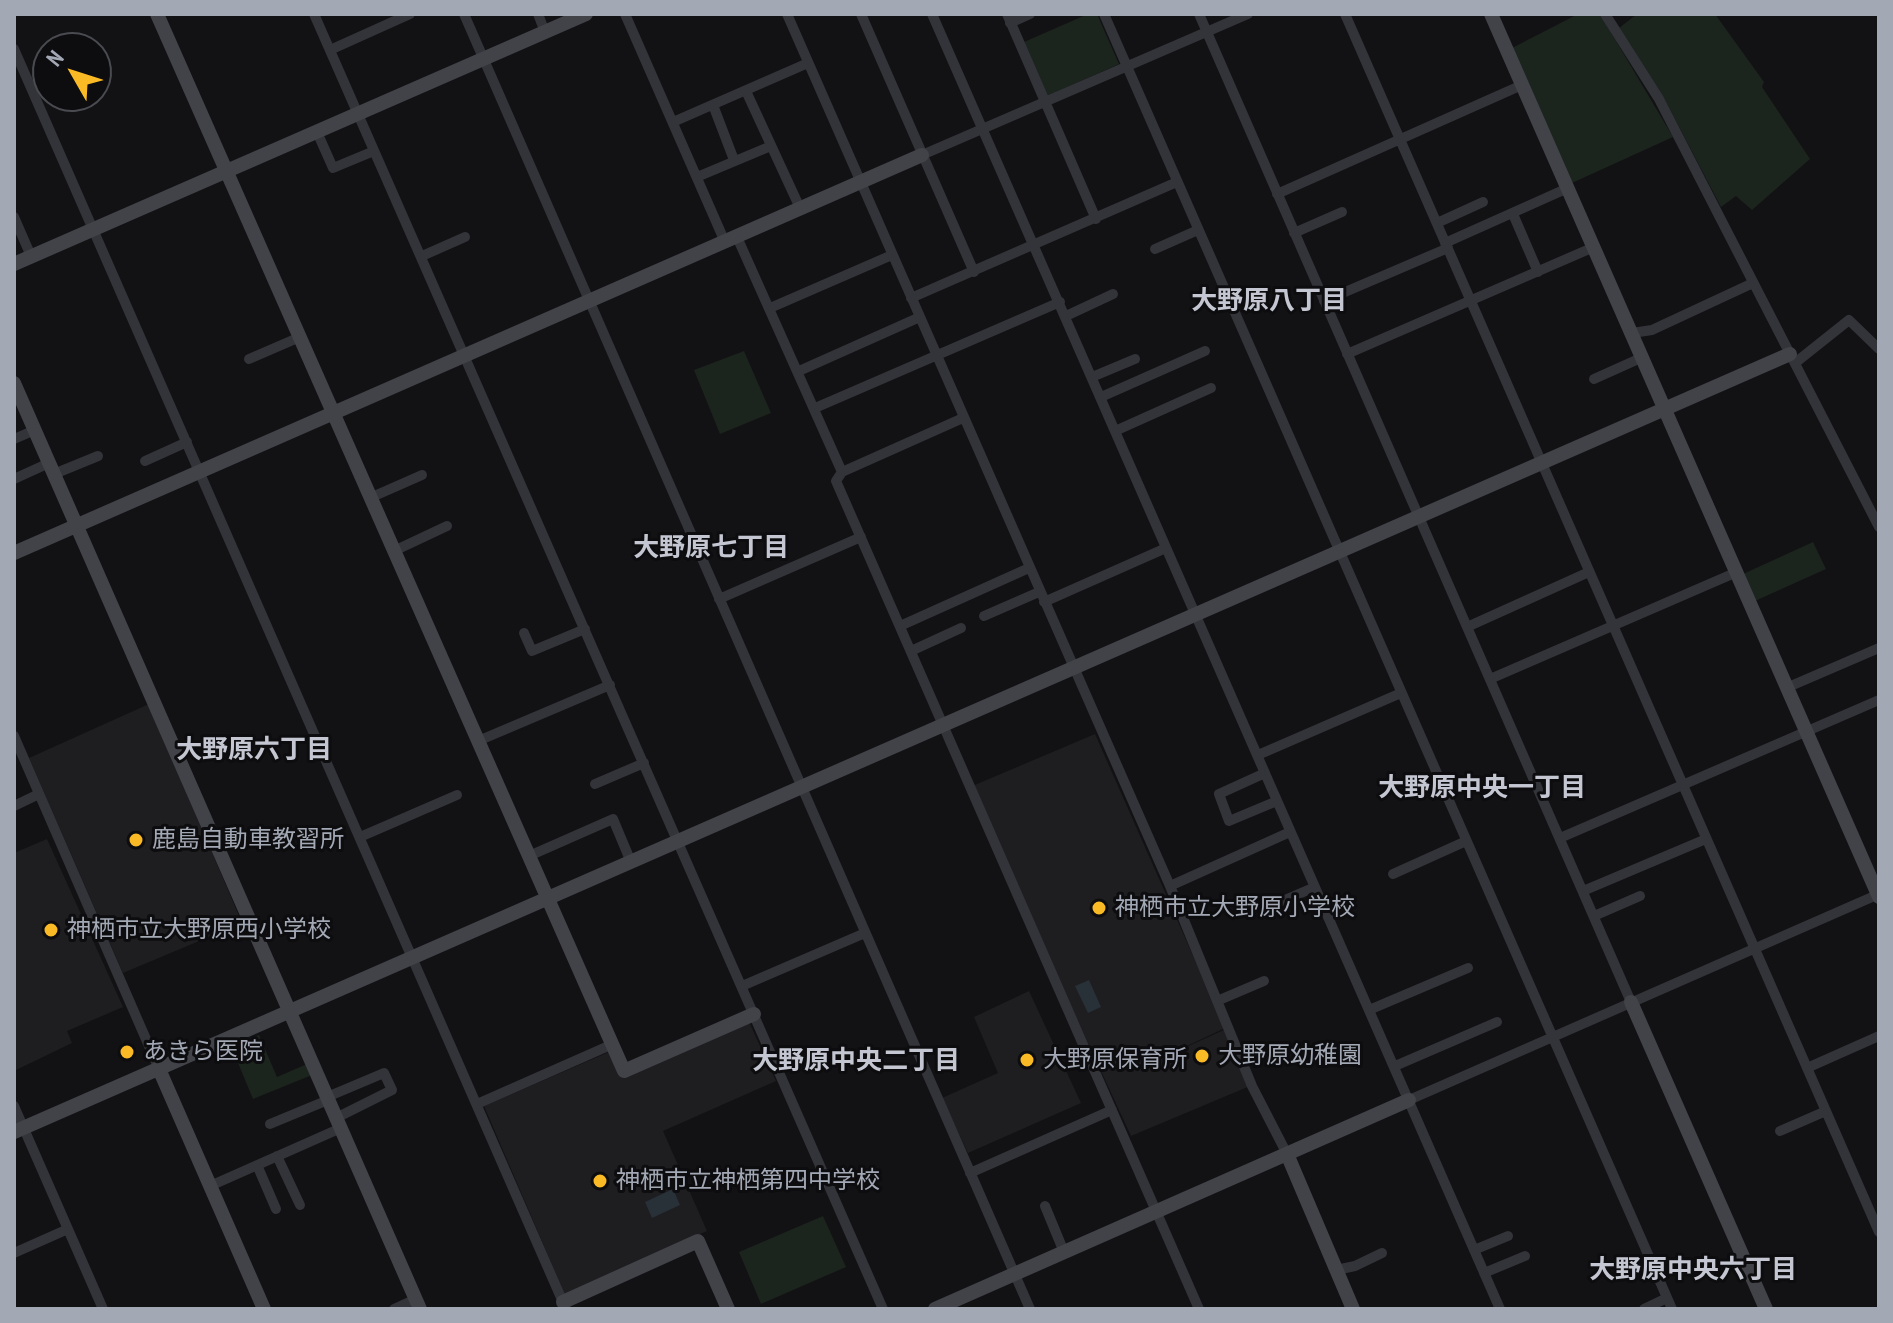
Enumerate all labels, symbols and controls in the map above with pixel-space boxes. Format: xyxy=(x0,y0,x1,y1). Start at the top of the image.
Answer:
north arrow xyxy=(32,32,112,112)
text: N xyxy=(40,45,70,72)
district label: 大野原八丁目 xyxy=(1191,286,1347,318)
district label: 大野原七丁目 xyxy=(633,533,789,565)
district label: 大野原六丁目 xyxy=(176,735,332,767)
district label: 大野原中央一丁目 xyxy=(1378,773,1586,805)
place label: 鹿島自動車教習所 xyxy=(152,826,344,854)
marker: 鹿島自動車教習所 xyxy=(127,831,145,849)
place label: 神栖市立大野原小学校 xyxy=(1115,894,1355,922)
marker: 神栖市立大野原小学校 xyxy=(1090,899,1108,917)
place label: 神栖市立大野原西小学校 xyxy=(67,916,331,944)
marker: 神栖市立大野原西小学校 xyxy=(42,921,60,939)
place label: あきら医院 xyxy=(143,1038,263,1066)
place label: 大野原幼稚園 xyxy=(1218,1042,1362,1070)
marker: あきら医院 xyxy=(118,1043,136,1061)
district label: 大野原中央二丁目 xyxy=(752,1046,960,1078)
place label: 大野原保育所 xyxy=(1043,1046,1187,1074)
marker: 大野原幼稚園 xyxy=(1193,1047,1211,1065)
marker: 大野原保育所 xyxy=(1018,1051,1036,1069)
place label: 神栖市立神栖第四中学校 xyxy=(616,1167,880,1195)
marker: 神栖市立神栖第四中学校 xyxy=(591,1172,609,1190)
district label: 大野原中央六丁目 xyxy=(1589,1255,1797,1287)

